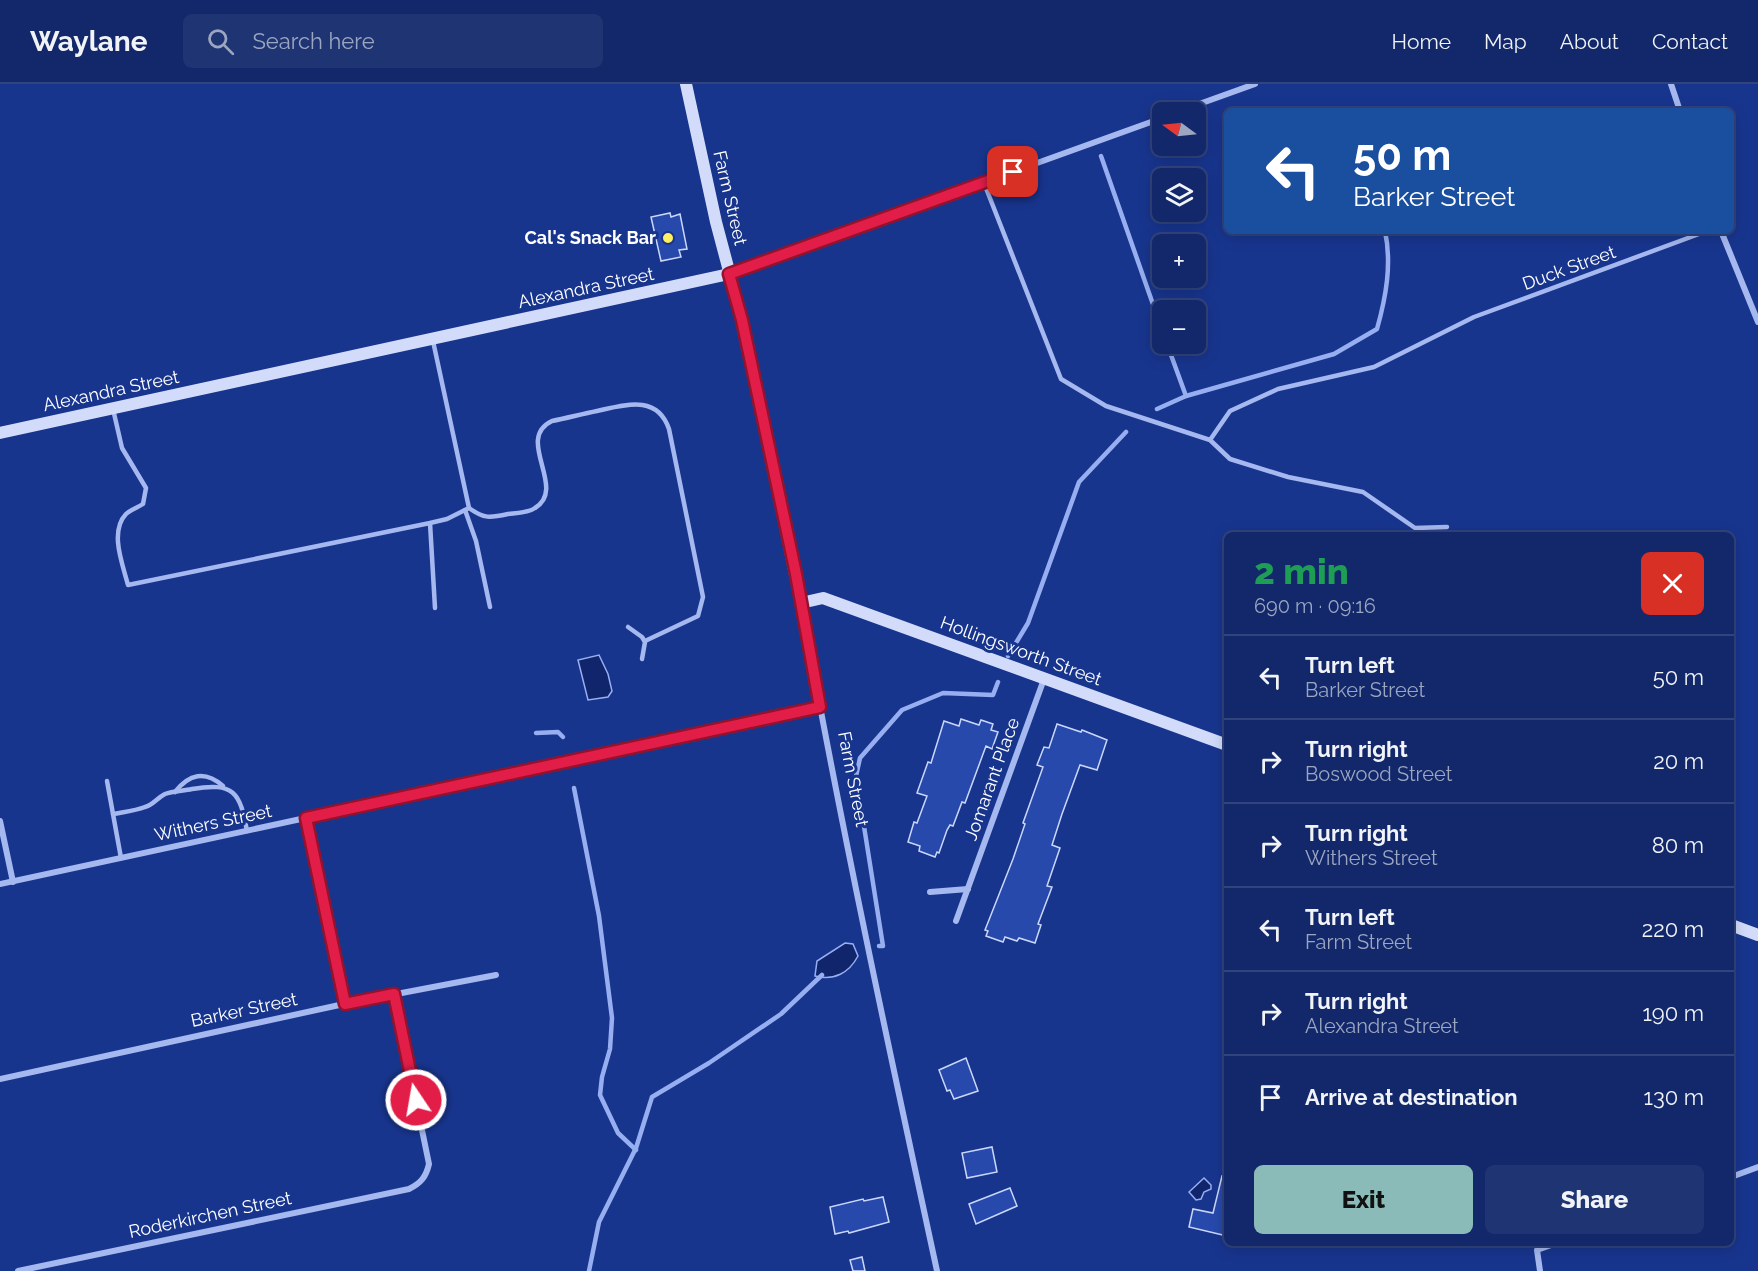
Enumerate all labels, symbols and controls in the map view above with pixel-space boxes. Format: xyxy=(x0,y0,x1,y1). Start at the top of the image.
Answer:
search box xyxy=(183,14,603,68)
text: Waylane xyxy=(30,25,147,58)
icon: search xyxy=(204,25,237,58)
text: Search here xyxy=(252,28,375,54)
text: Home xyxy=(1392,29,1451,54)
text: Map xyxy=(1484,29,1527,54)
text: About xyxy=(1560,29,1619,54)
text: Contact xyxy=(1652,29,1728,54)
north arrow xyxy=(1152,102,1206,156)
map controls xyxy=(1152,102,1206,354)
text: 50 m xyxy=(1353,131,1451,180)
icon: left xyxy=(1254,132,1332,210)
pin xyxy=(987,146,1038,197)
street label: Farm Street xyxy=(709,148,752,247)
icon: arrive xyxy=(996,155,1029,188)
button: layers xyxy=(1152,168,1206,222)
text: Barker Street xyxy=(1353,181,1515,212)
place label: Cal's Snack Bar xyxy=(524,227,656,248)
marker: Cal's Snack Bar xyxy=(661,231,675,245)
button: + xyxy=(1152,234,1206,288)
street label: Duck Street xyxy=(1519,241,1618,294)
street label: Alexandra Street xyxy=(516,263,656,312)
button: − xyxy=(1152,300,1206,354)
street label: Alexandra Street xyxy=(41,366,181,415)
text: 2 min xyxy=(1254,550,1349,592)
button: close xyxy=(1641,552,1704,615)
text: 690 m · 09:16 xyxy=(1254,594,1376,618)
street label: Hollingsworth Street xyxy=(938,612,1105,689)
text: Turn left xyxy=(1305,652,1395,678)
icon: left xyxy=(1254,661,1287,694)
text: 50 m xyxy=(1653,664,1704,690)
text: Barker Street xyxy=(1305,678,1425,702)
street label: Jomarant Place xyxy=(960,714,1024,843)
street label: Farm Street xyxy=(834,729,873,828)
text: Turn right xyxy=(1305,736,1408,762)
icon: right xyxy=(1254,745,1287,778)
text: 20 m xyxy=(1653,748,1704,774)
text: Boswood Street xyxy=(1305,762,1452,786)
street label: Withers Street xyxy=(152,800,273,845)
text: Turn right xyxy=(1305,820,1408,846)
icon: right xyxy=(1254,829,1287,862)
text: 80 m xyxy=(1652,832,1704,858)
text: Withers Street xyxy=(1305,846,1438,870)
text: Turn left xyxy=(1305,904,1395,930)
icon: left xyxy=(1254,913,1287,946)
text: 220 m xyxy=(1642,916,1704,942)
text: Farm Street xyxy=(1305,930,1412,954)
street label: Barker Street xyxy=(189,988,299,1031)
text: Turn right xyxy=(1305,988,1408,1014)
icon: right xyxy=(1254,997,1287,1030)
text: 190 m xyxy=(1642,1000,1704,1026)
text: Alexandra Street xyxy=(1305,1014,1459,1038)
position arrow xyxy=(384,1068,448,1132)
icon: arrive xyxy=(1254,1081,1287,1114)
text: Arrive at destination xyxy=(1305,1084,1518,1110)
text: 130 m xyxy=(1644,1084,1704,1110)
button: Exit xyxy=(1254,1165,1473,1234)
button: Share xyxy=(1485,1165,1704,1234)
street label: Roderkirchen Street xyxy=(127,1187,293,1242)

